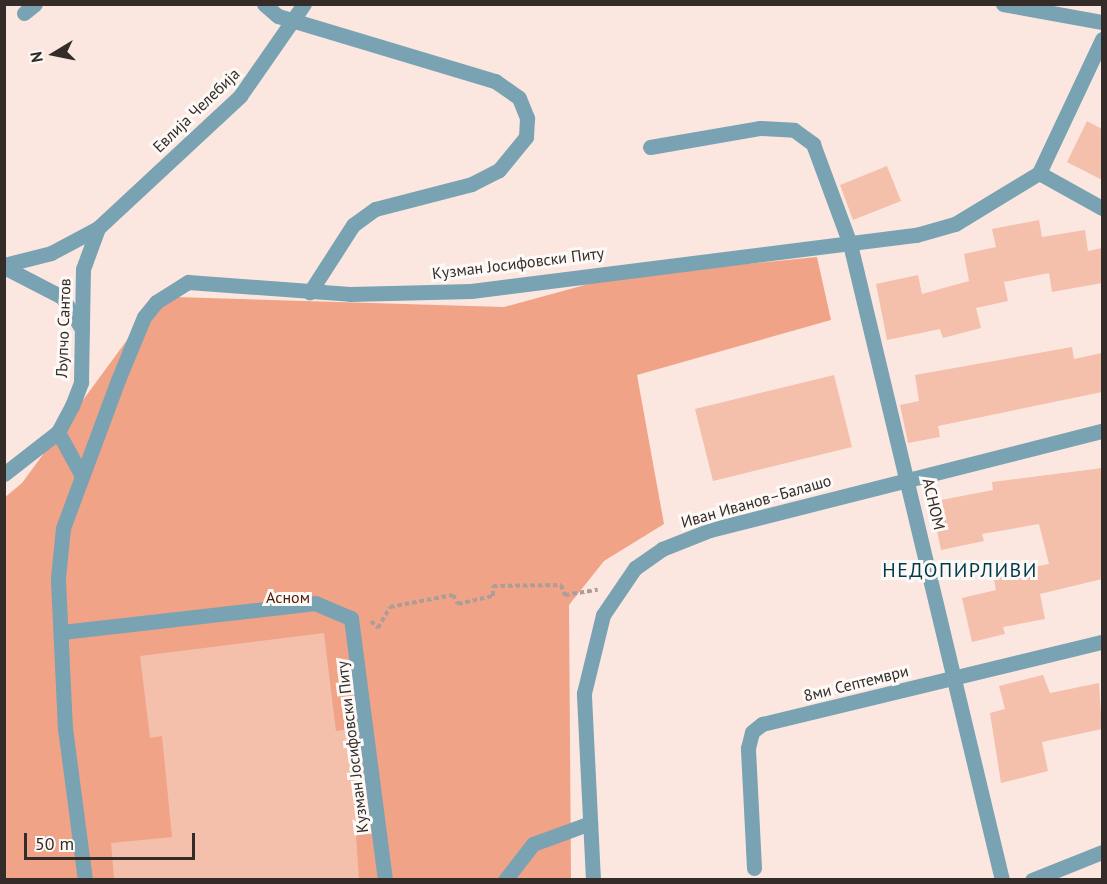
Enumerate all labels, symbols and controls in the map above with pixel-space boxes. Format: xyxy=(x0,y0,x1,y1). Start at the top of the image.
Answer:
north arrow xyxy=(24,24,84,84)
text: N xyxy=(26,50,47,64)
street label: Евлија Челебија xyxy=(149,64,243,156)
street label: Кузман Јосифовски Питу xyxy=(431,243,605,283)
street label: Љупчо Сантов xyxy=(52,278,74,378)
street label: Иван Иванов–Балашо xyxy=(679,470,833,532)
street label: АСНОМ xyxy=(919,476,949,532)
district label: НЕДОПИРЛИВИ xyxy=(882,558,1038,582)
park label: Асном xyxy=(266,587,310,607)
street label: Кузман Јосифовски Питу xyxy=(332,660,372,834)
street label: 8ми Септември xyxy=(802,661,910,705)
scale bar xyxy=(27,821,198,859)
text: 50 m xyxy=(35,832,74,855)

